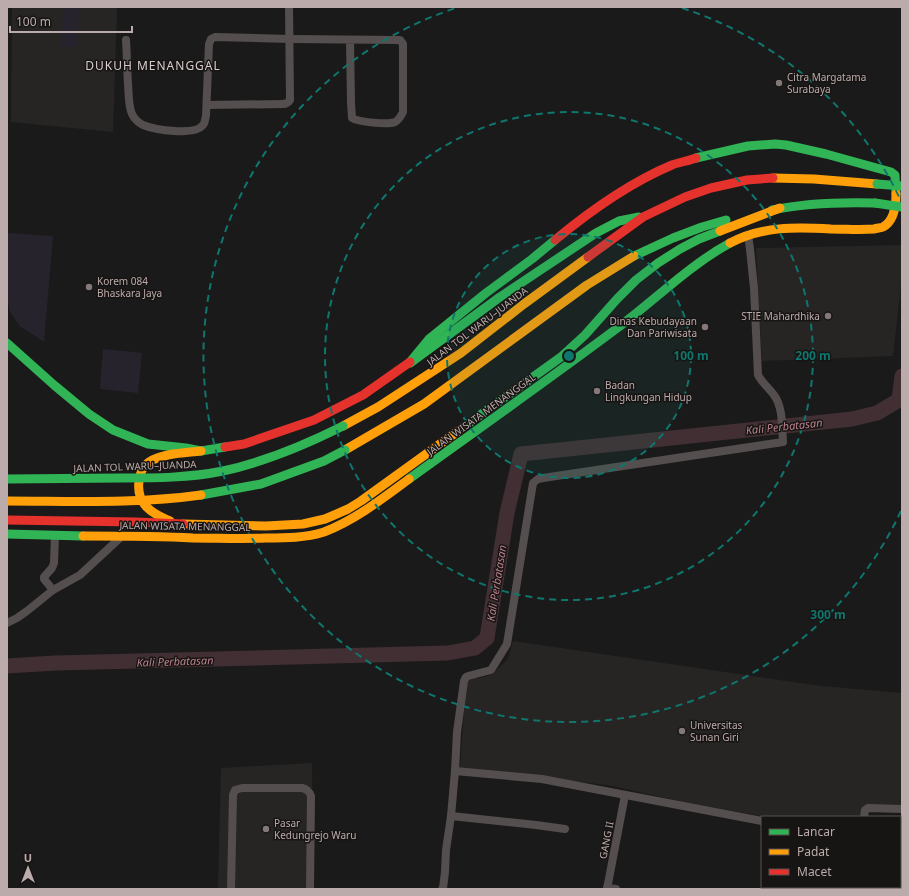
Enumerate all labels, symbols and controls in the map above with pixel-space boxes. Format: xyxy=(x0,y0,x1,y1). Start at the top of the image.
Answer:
scale bar xyxy=(10,8,132,34)
text: 100 m xyxy=(16,13,51,30)
district label: DUKUH MENANGGAL xyxy=(85,57,221,74)
place label: Citra Margatama Surabaya xyxy=(787,70,866,96)
marker: Citra Margatama Surabaya xyxy=(774,78,784,88)
place label: Korem 084 Bhaskara Jaya xyxy=(97,274,162,300)
marker: Korem 084 Bhaskara Jaya xyxy=(84,282,94,292)
street label: JALAN TOL WARU–JUANDA xyxy=(423,283,531,369)
place label: STIE Mahardhika xyxy=(741,309,820,323)
marker: STIE Mahardhika xyxy=(823,311,833,321)
place label: Dinas Kebudayaan Dan Pariwisata xyxy=(610,314,697,340)
marker: Dinas Kebudayaan Dan Pariwisata xyxy=(700,322,710,332)
text: 100 m xyxy=(673,347,709,364)
text: 200 m xyxy=(795,347,831,364)
centre of rings xyxy=(562,349,576,363)
street label: JALAN WISATA MENANGGAL xyxy=(423,370,538,459)
place label: Badan Lingkungan Hidup xyxy=(605,378,692,404)
marker: Badan Lingkungan Hidup xyxy=(592,386,602,396)
water label: Kali Perbatasan xyxy=(745,415,823,437)
street label: JALAN TOL WARU–JUANDA xyxy=(72,457,197,475)
street label: JALAN WISATA MENANGGAL xyxy=(118,518,251,534)
water label: Kali Perbatasan xyxy=(483,544,509,622)
text: 300 m xyxy=(810,606,846,623)
water label: Kali Perbatasan xyxy=(136,652,214,670)
place label: Universitas Sunan Giri xyxy=(690,718,743,744)
marker: Universitas Sunan Giri xyxy=(677,726,687,736)
place label: Pasar Kedungrejo Waru xyxy=(274,816,356,842)
legend xyxy=(761,816,901,888)
street label: GANG II xyxy=(596,820,616,860)
text: Lancar xyxy=(797,823,835,840)
marker: Pasar Kedungrejo Waru xyxy=(261,824,271,834)
text: Padat xyxy=(797,843,830,860)
north arrow xyxy=(8,848,48,888)
text: U xyxy=(24,850,32,865)
text: Macet xyxy=(797,863,832,880)

